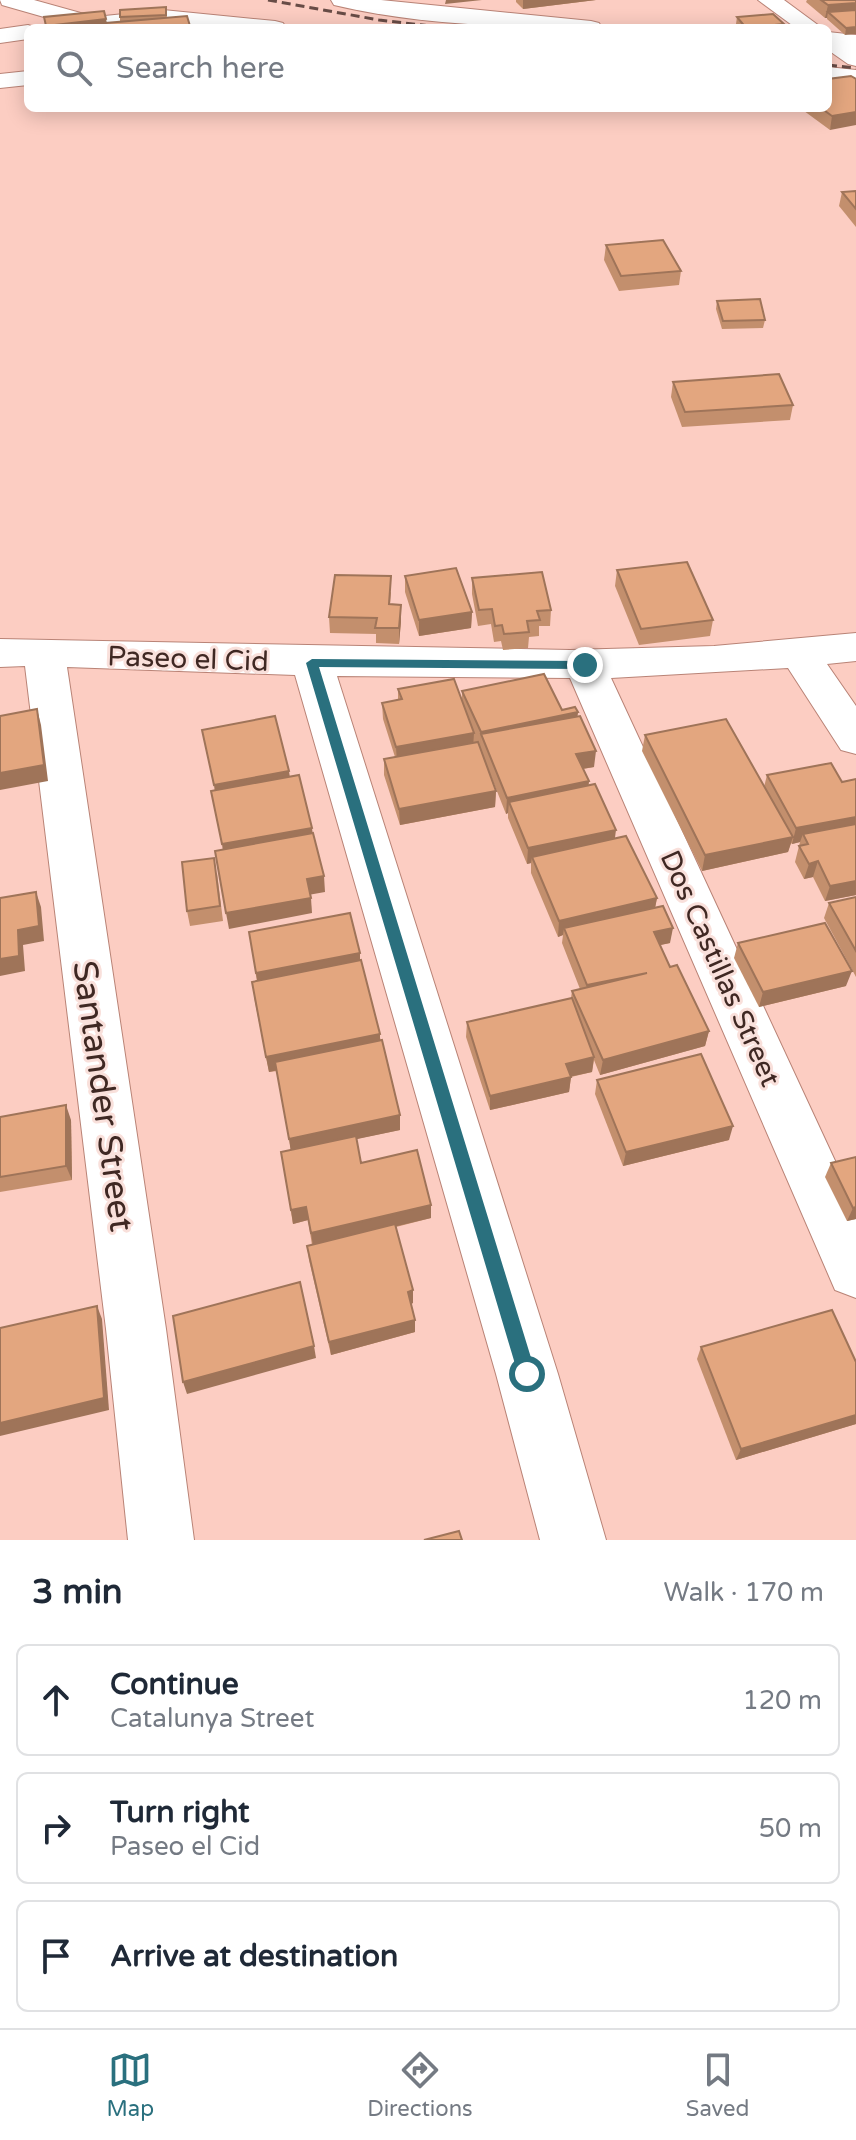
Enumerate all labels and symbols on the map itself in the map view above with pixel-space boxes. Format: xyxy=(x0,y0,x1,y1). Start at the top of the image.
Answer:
street label: Paseo el Cid xyxy=(107,639,269,679)
route end xyxy=(567,647,603,683)
street label: Dos Castillas Street xyxy=(653,845,788,1092)
street label: Santander Street xyxy=(63,958,142,1234)
route start xyxy=(509,1356,545,1392)

